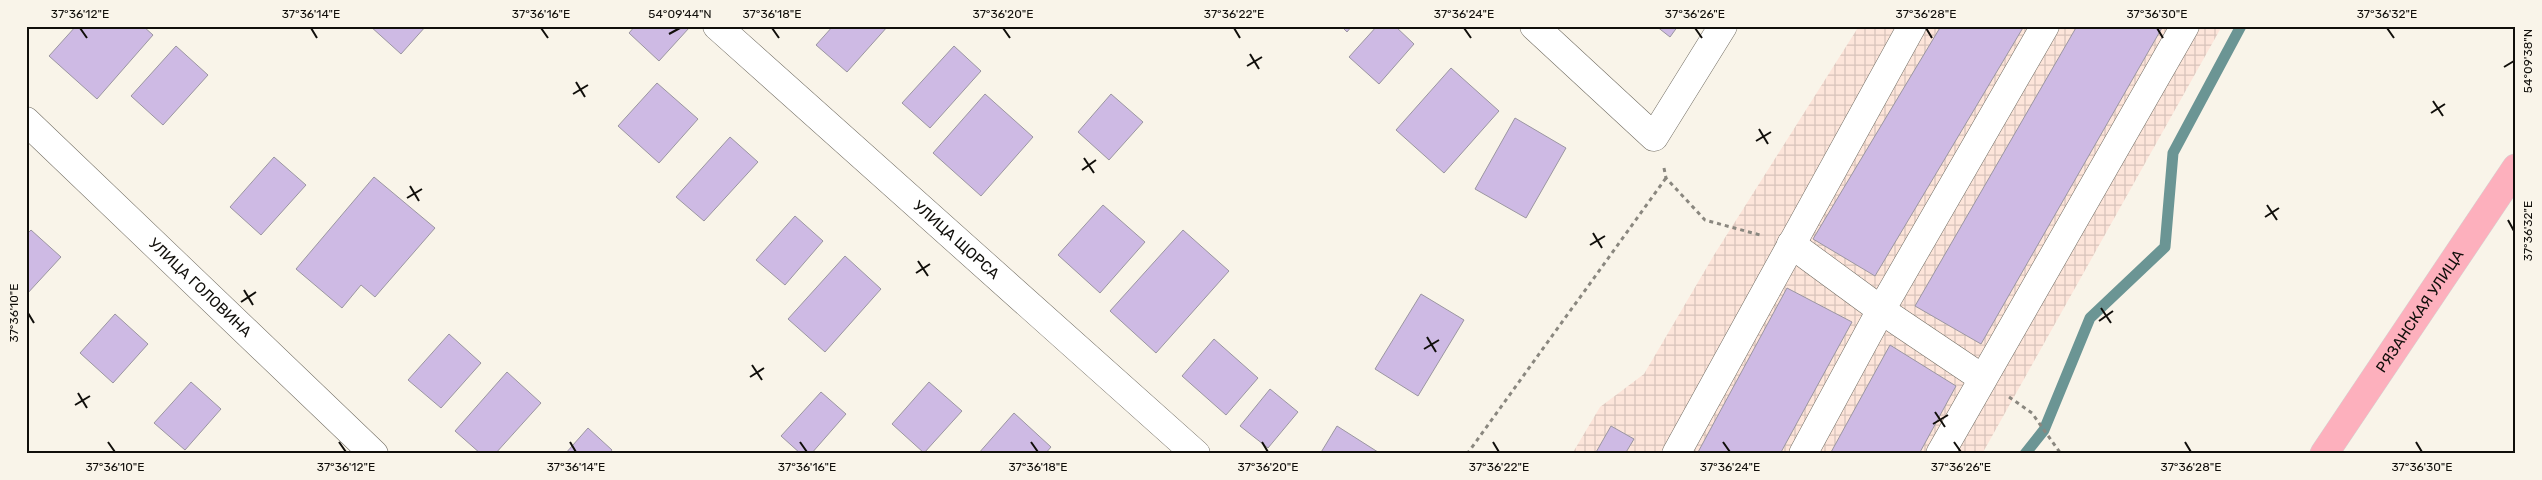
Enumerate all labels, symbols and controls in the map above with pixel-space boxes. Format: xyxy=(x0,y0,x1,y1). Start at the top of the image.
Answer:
text: 37°36'12"E xyxy=(51,7,109,21)
text: 37°36'14"E xyxy=(282,7,340,21)
text: 37°36'16"E xyxy=(512,7,570,21)
text: 54°09'44"N xyxy=(648,7,712,21)
text: 37°36'18"E xyxy=(742,7,802,21)
text: 37°36'20"E xyxy=(972,7,1034,21)
text: 37°36'22"E xyxy=(1204,7,1264,21)
text: 37°36'24"E xyxy=(1434,7,1494,21)
text: 37°36'26"E xyxy=(1665,7,1725,21)
text: 37°36'28"E xyxy=(1895,7,1957,21)
text: 37°36'30"E xyxy=(2126,7,2188,21)
text: 37°36'32"E xyxy=(2357,7,2417,21)
text: 54°09'38"N xyxy=(2521,29,2535,93)
street label: УЛИЦА ЩОРСА xyxy=(910,197,1003,283)
text: 37°36'32"E xyxy=(2521,201,2535,261)
street label: УЛИЦА ГОЛОВИНА xyxy=(145,234,255,341)
street label: РЯЗАНСКАЯ УЛИЦА xyxy=(2372,246,2467,376)
text: 37°36'10"E xyxy=(7,283,21,343)
text: 37°36'10"E xyxy=(85,460,145,474)
text: 37°36'12"E xyxy=(317,460,375,474)
text: 37°36'14"E xyxy=(547,460,605,474)
text: 37°36'16"E xyxy=(778,460,836,474)
text: 37°36'18"E xyxy=(1008,460,1068,474)
text: 37°36'20"E xyxy=(1237,460,1299,474)
text: 37°36'22"E xyxy=(1469,460,1529,474)
text: 37°36'24"E xyxy=(1700,460,1760,474)
text: 37°36'26"E xyxy=(1931,460,1991,474)
text: 37°36'28"E xyxy=(2160,460,2222,474)
text: 37°36'30"E xyxy=(2391,460,2453,474)

